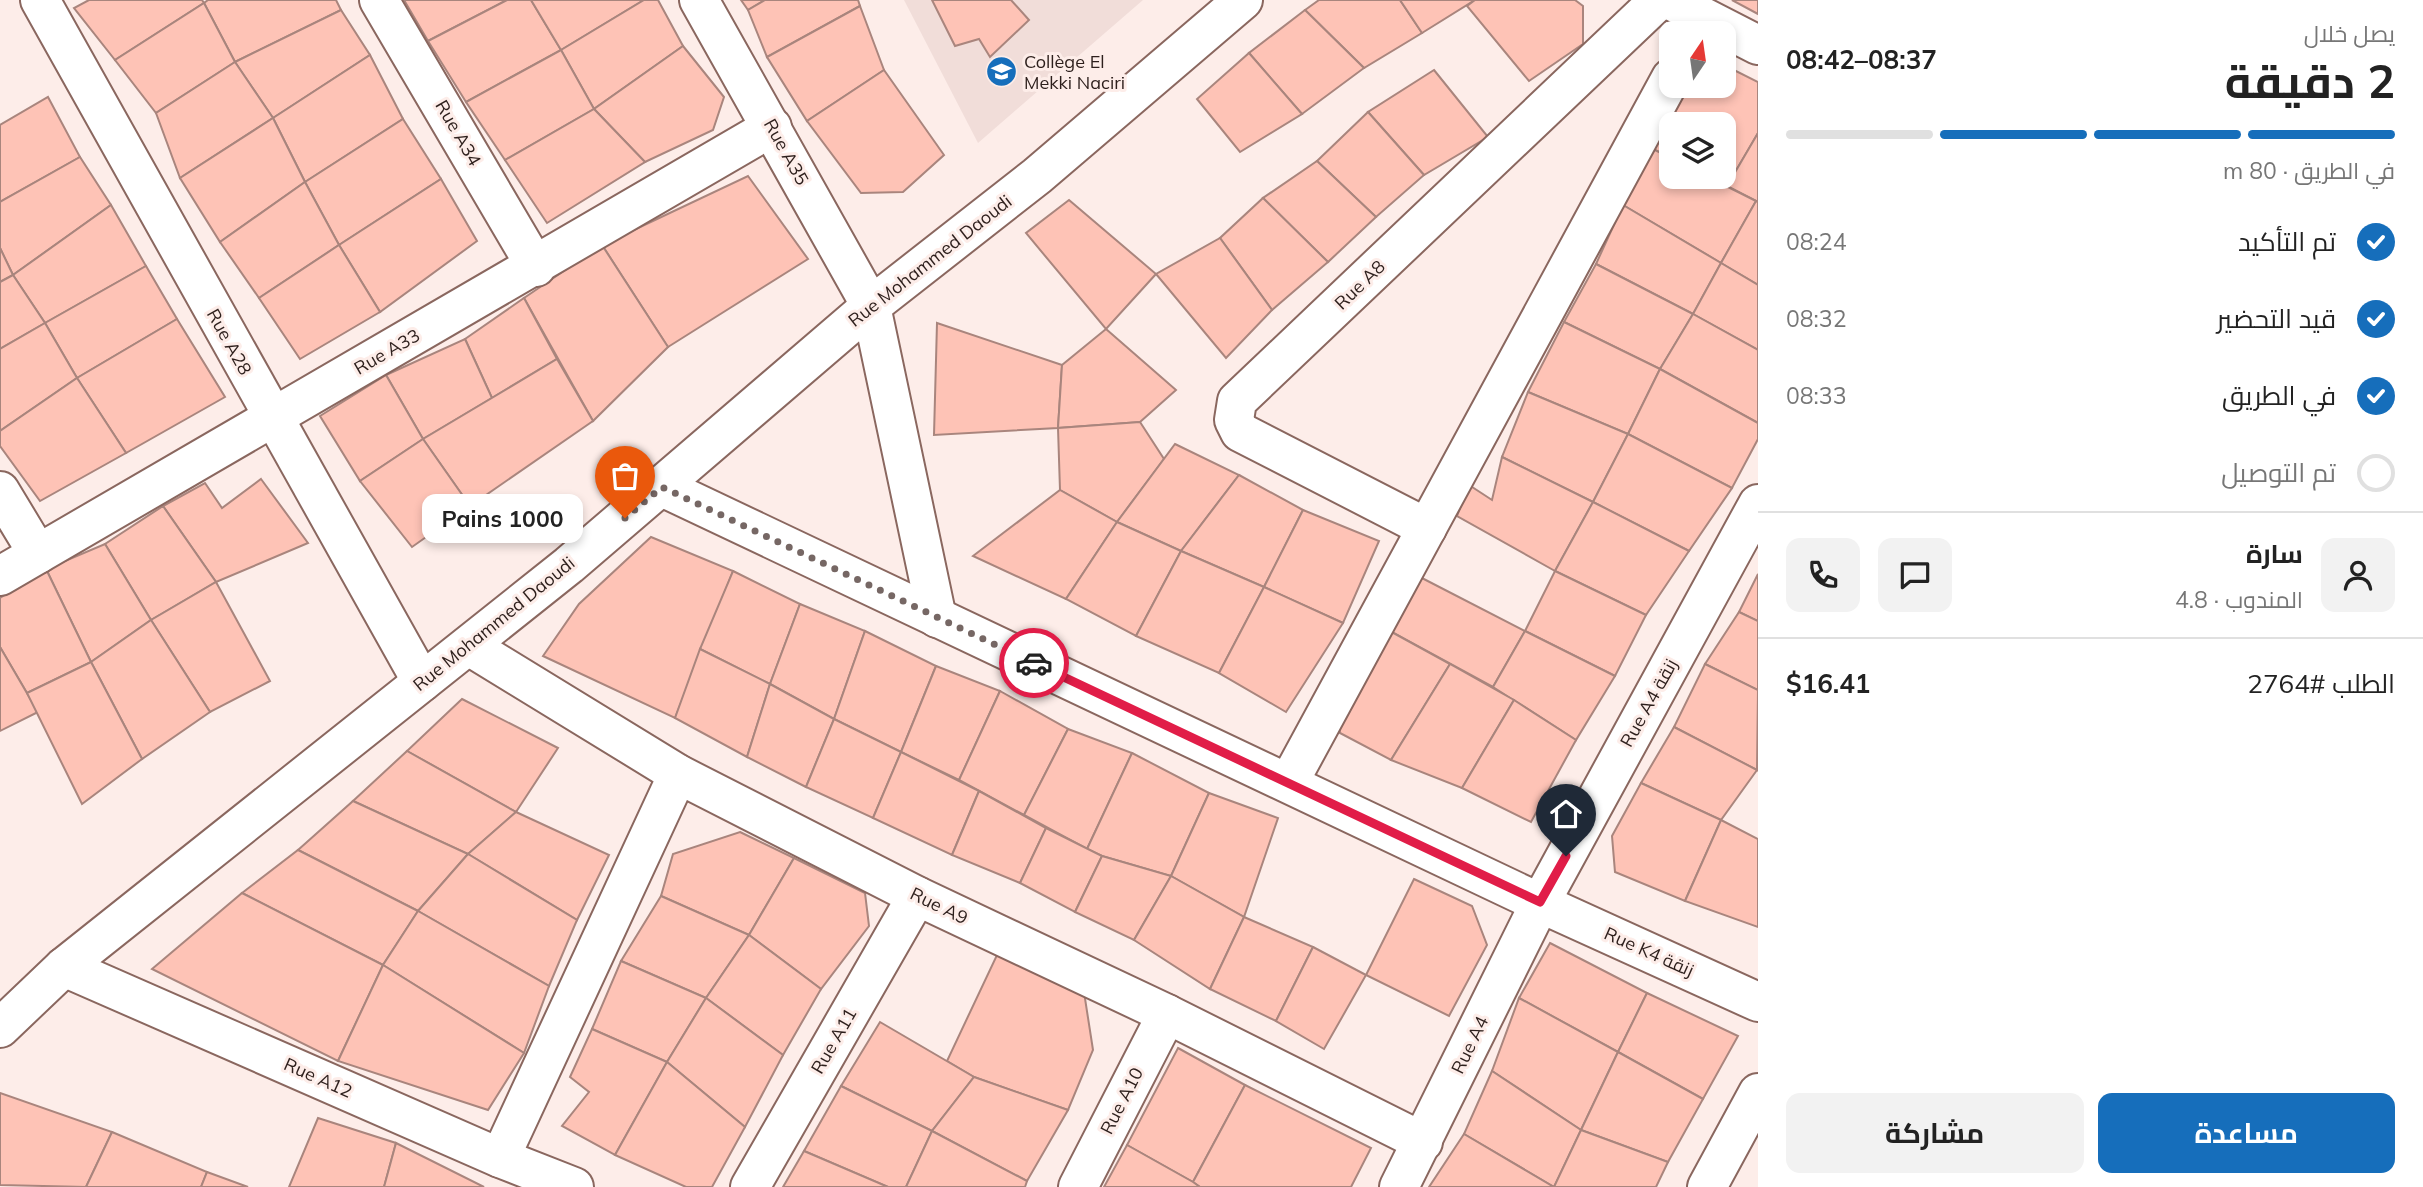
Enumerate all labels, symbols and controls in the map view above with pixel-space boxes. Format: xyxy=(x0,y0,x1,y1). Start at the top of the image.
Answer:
text: يصل خلال xyxy=(2304,19,2395,48)
north arrow xyxy=(1659,21,1736,98)
map controls xyxy=(1659,21,1736,189)
text: 08:37–08:42 xyxy=(1786,43,1937,76)
place label: Collège El Mekki Naciri xyxy=(1024,50,1125,94)
text: 2 دقيقة xyxy=(2225,52,2395,110)
school or university icon: Collège El Mekki Naciri xyxy=(984,55,1018,89)
street label: Rue A34 xyxy=(430,96,487,170)
button: layers xyxy=(1659,112,1736,189)
street label: Rue A35 xyxy=(759,115,814,189)
text: في الطريق · 80 m xyxy=(2223,156,2395,185)
street label: Rue Mohammed Daoudi xyxy=(843,190,1016,332)
icon: check xyxy=(2357,223,2395,261)
text: تم التأكيد xyxy=(2238,225,2336,258)
text: 08:24 xyxy=(1786,227,1846,256)
street label: Rue A8 xyxy=(1330,255,1390,314)
icon: check xyxy=(2357,300,2395,338)
text: قيد التحضير xyxy=(2217,302,2336,335)
text: 08:32 xyxy=(1786,304,1846,333)
street label: Rue A28 xyxy=(202,305,257,379)
street label: Rue A33 xyxy=(350,324,424,380)
icon: check xyxy=(2357,377,2395,415)
text: في الطريق xyxy=(2222,379,2336,412)
text: 08:33 xyxy=(1786,381,1846,410)
pin xyxy=(595,446,655,518)
text: تم التوصيل xyxy=(2221,456,2336,489)
icon: bag xyxy=(606,457,644,495)
callout: 1000 Pains xyxy=(422,494,583,542)
text: 1000 Pains xyxy=(442,504,563,533)
text: سارة xyxy=(2246,537,2303,570)
button: phone xyxy=(1786,538,1860,612)
button: chat xyxy=(1878,538,1952,612)
button: person xyxy=(2321,538,2395,612)
street label: Rue Mohammed Daoudi xyxy=(408,551,579,696)
text: المندوب · 4.8 xyxy=(2175,585,2303,614)
courier xyxy=(999,628,1069,698)
icon: car xyxy=(1015,644,1053,682)
street label: Rue A4 زنقة xyxy=(1615,655,1682,751)
text: $16.41 xyxy=(1786,667,1870,700)
text: الطلب #2764 xyxy=(2247,667,2395,700)
pin xyxy=(1536,784,1596,856)
icon: home xyxy=(1547,795,1585,833)
street label: Rue A9 xyxy=(907,882,972,929)
street label: Rue K4 زنقة xyxy=(1601,922,1698,982)
street label: Rue A11 xyxy=(806,1004,862,1078)
street label: Rue A4 xyxy=(1446,1012,1493,1077)
street label: Rue A12 xyxy=(281,1052,356,1103)
street label: Rue A10 xyxy=(1095,1063,1148,1138)
button: مشاركة xyxy=(1786,1093,2084,1173)
button: مساعدة xyxy=(2098,1093,2395,1173)

